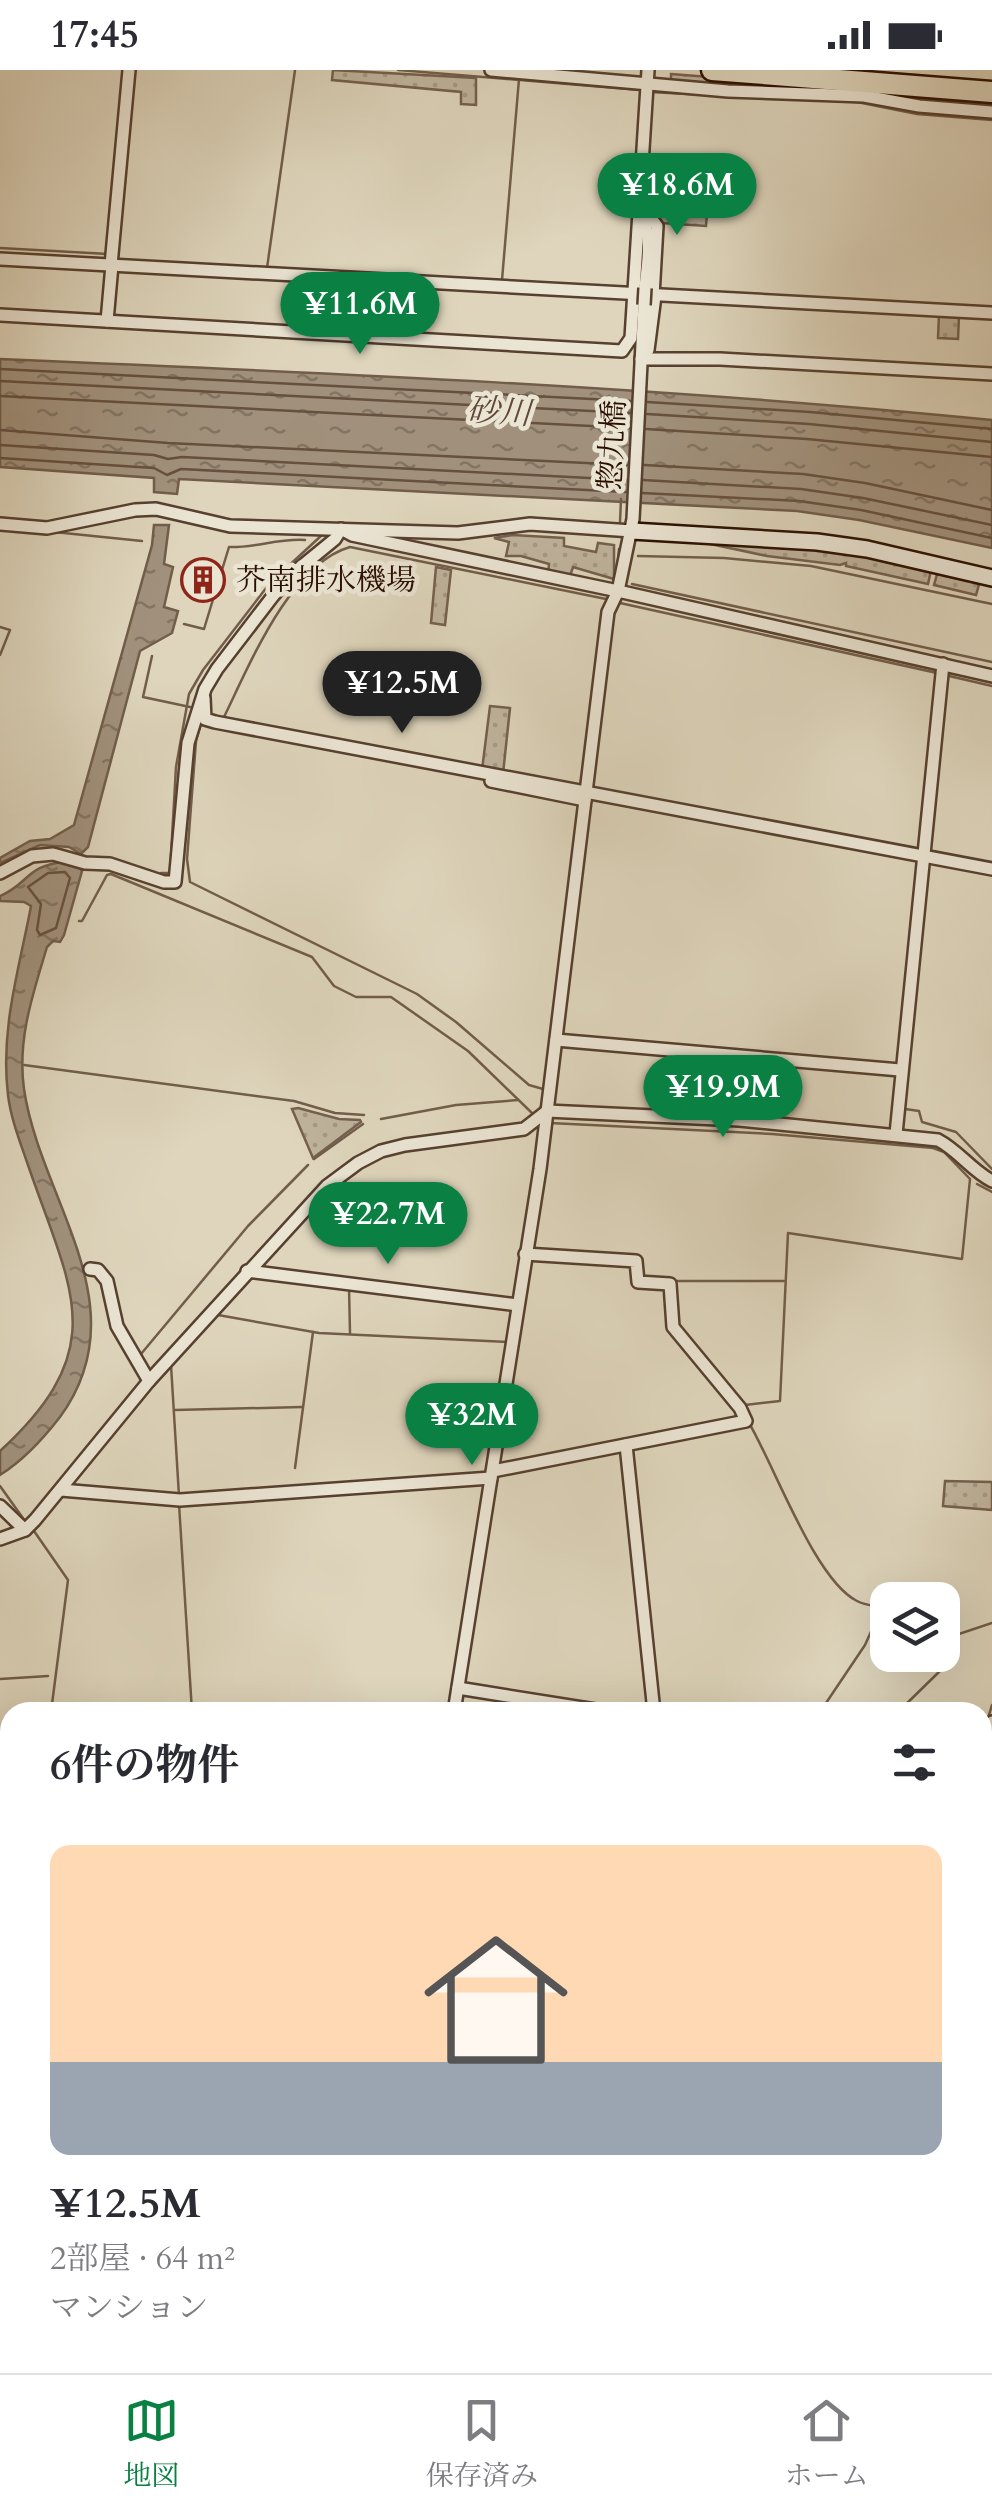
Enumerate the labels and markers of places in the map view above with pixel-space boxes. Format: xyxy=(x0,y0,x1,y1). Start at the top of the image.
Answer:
pin: ¥18.6M xyxy=(596,153,758,238)
pin: ¥11.6M xyxy=(279,272,441,357)
building icon: 芥南排水機場 xyxy=(180,557,226,603)
place label: 芥南排水機場 xyxy=(236,560,416,601)
pin: ¥12.5M xyxy=(321,651,483,736)
pin: ¥19.9M xyxy=(642,1055,804,1140)
pin: ¥22.7M xyxy=(307,1182,469,1267)
pin: ¥32M xyxy=(413,1383,531,1468)

